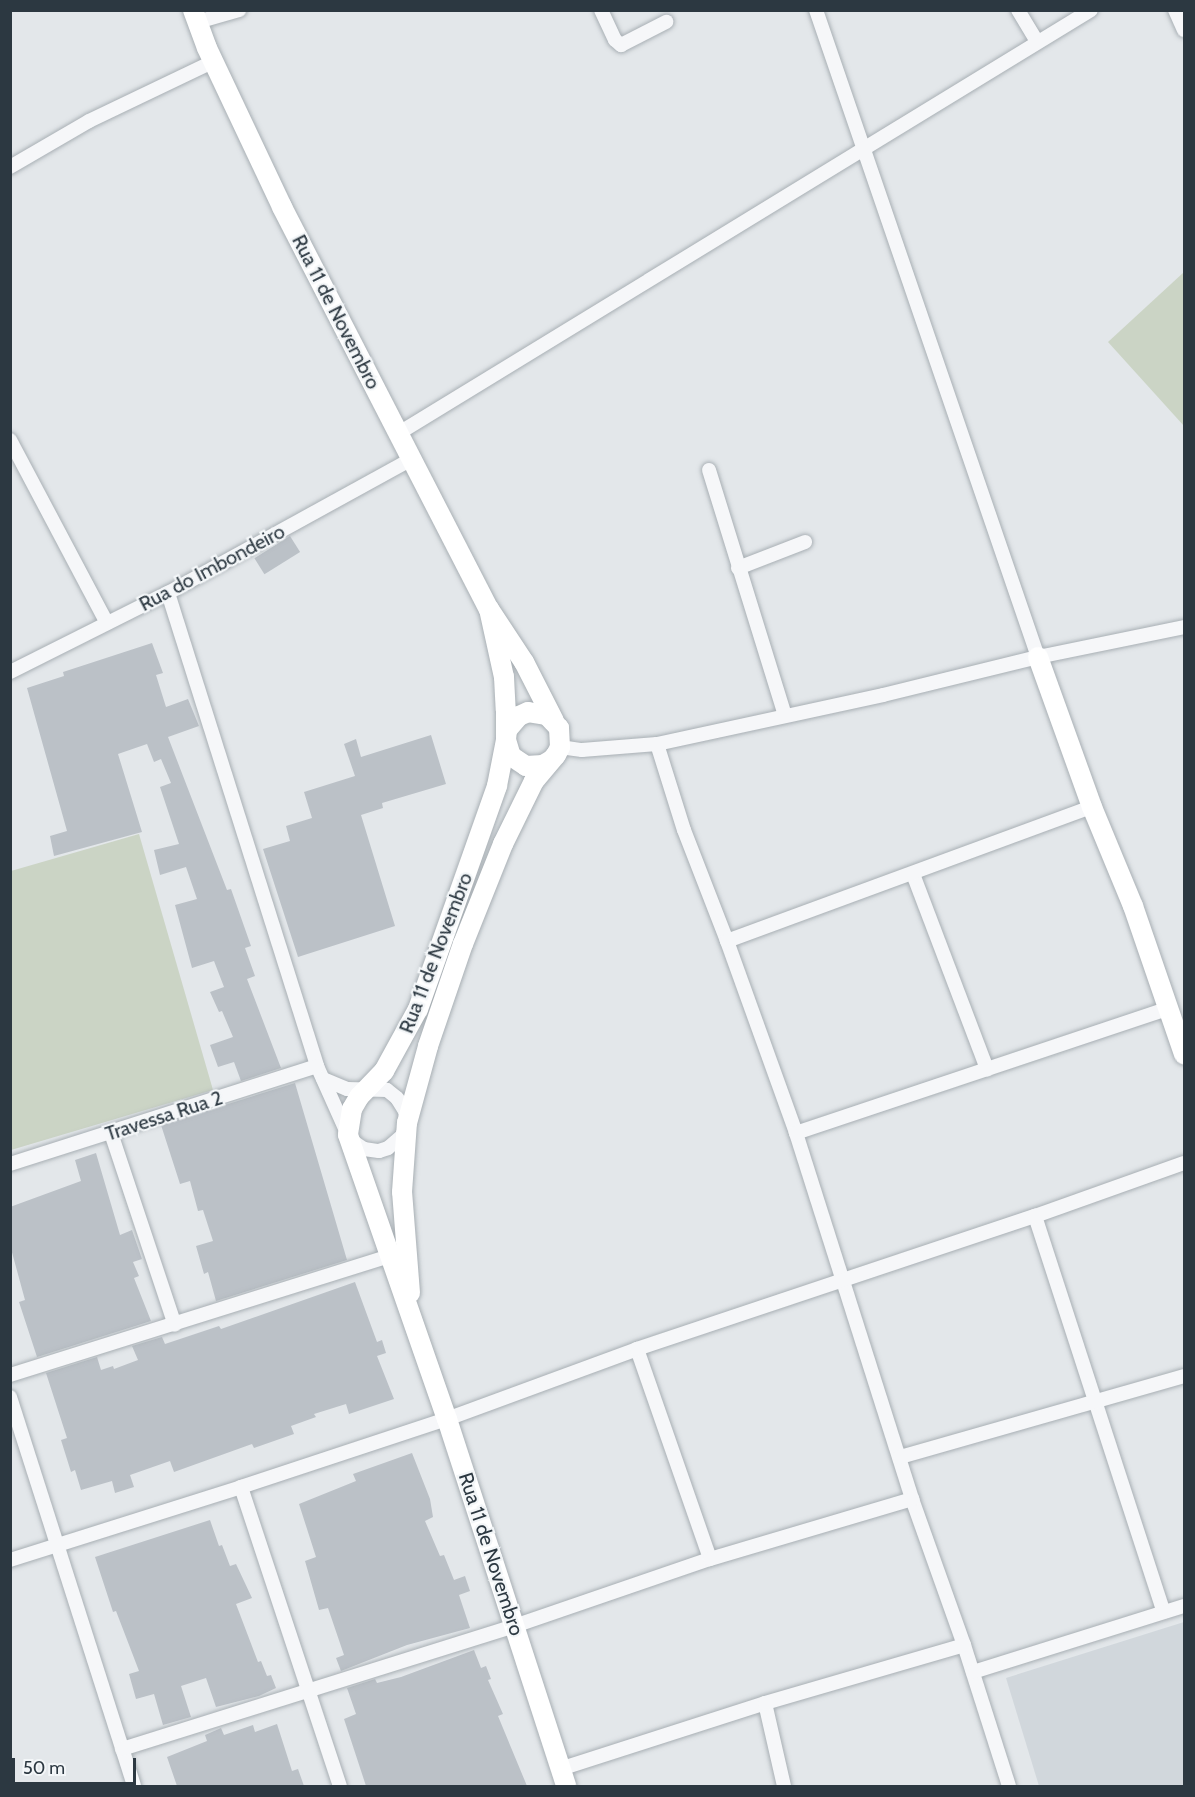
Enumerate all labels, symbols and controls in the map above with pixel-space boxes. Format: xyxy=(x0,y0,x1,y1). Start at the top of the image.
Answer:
street label: Rua 11 de Novembro xyxy=(287,231,385,393)
street label: Rua do Imbondeiro xyxy=(135,520,289,616)
street label: Rua 11 de Novembro xyxy=(394,869,478,1037)
street label: Travessa Rua 2 xyxy=(102,1086,226,1146)
street label: Rua 11 de Novembro xyxy=(453,1469,529,1639)
scale bar xyxy=(15,1746,140,1784)
text: 50 m xyxy=(23,1757,65,1779)

